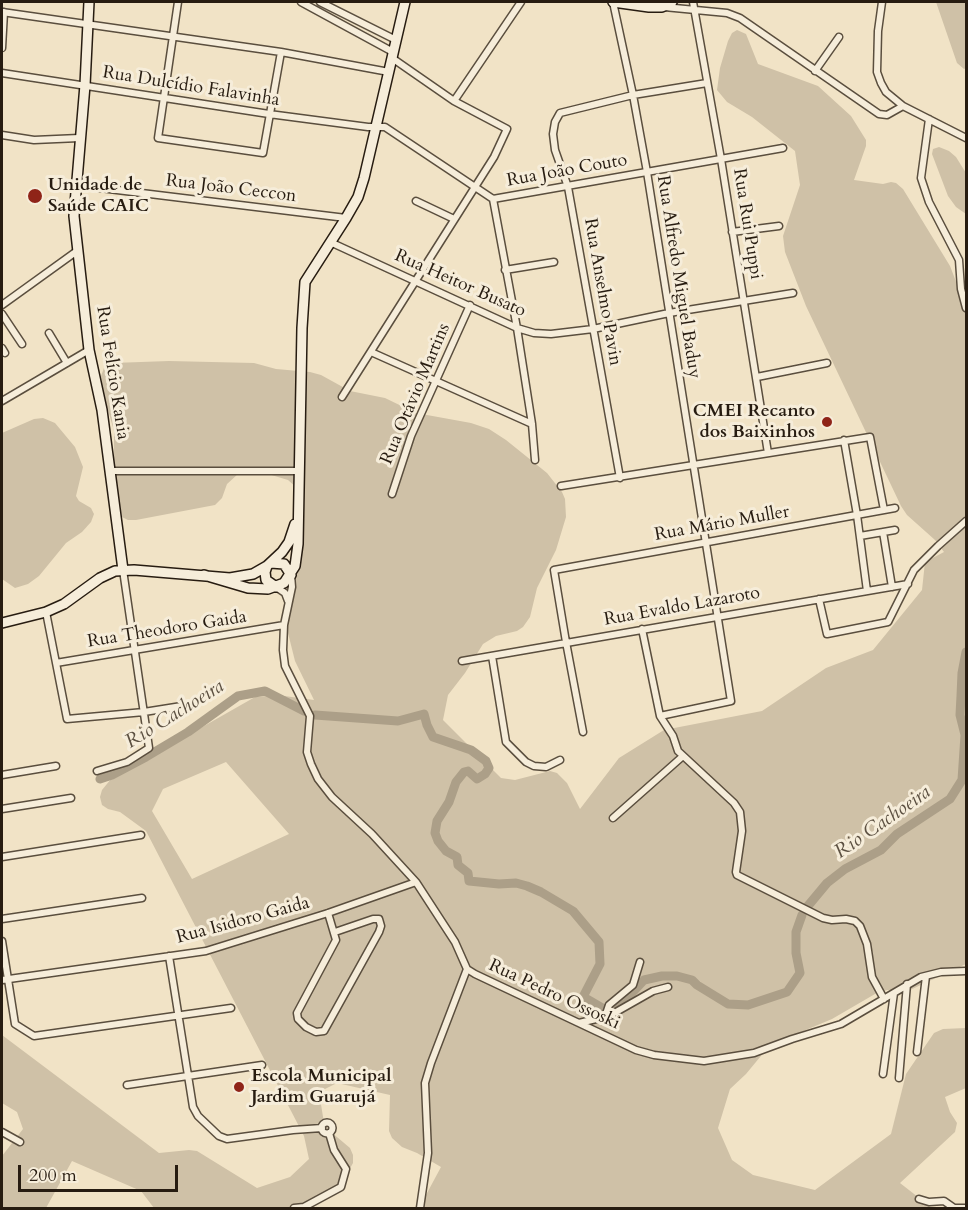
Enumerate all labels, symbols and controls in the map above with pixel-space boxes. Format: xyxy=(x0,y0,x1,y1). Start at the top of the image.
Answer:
street label: Rua Dulcídio Falavinha xyxy=(101,62,281,112)
street label: Rua João Couto xyxy=(505,150,629,192)
street label: Rua Rui Puppi xyxy=(728,167,766,281)
street label: Rua João Ceccon xyxy=(164,170,298,208)
street label: Rua Alfredo Miguel Baduy xyxy=(651,174,705,380)
place label: Unidade de Saúde CAIC xyxy=(48,175,149,218)
marker: Unidade de Saúde CAIC xyxy=(26,187,44,205)
street label: Rua Anselmo Pavin xyxy=(578,217,626,367)
street label: Rua Heitor Busato xyxy=(391,245,529,323)
street label: Rua Felício Kania xyxy=(91,305,133,441)
street label: Rua Otávio Martins xyxy=(377,320,455,468)
place label: CMEI Recanto dos Baixinhos xyxy=(693,401,815,444)
marker: CMEI Recanto dos Baixinhos xyxy=(820,415,834,429)
street label: Rua Mário Muller xyxy=(653,502,791,546)
street label: Rua Evaldo Lazaroto xyxy=(602,583,762,631)
street label: Rua Theodoro Gaida xyxy=(86,607,248,653)
water label: Rio Cachoeira xyxy=(121,675,229,755)
water label: Rio Cachoeira xyxy=(830,781,936,865)
street label: Rua Isidoro Gaida xyxy=(174,893,312,949)
street label: Rua Pedro Ossoski xyxy=(485,955,623,1035)
place label: Escola Municipal Jardim Guarujá xyxy=(251,1066,392,1108)
marker: Escola Municipal Jardim Guarujá xyxy=(232,1080,246,1094)
scale bar xyxy=(21,1153,182,1191)
text: 200 m xyxy=(29,1163,77,1188)

